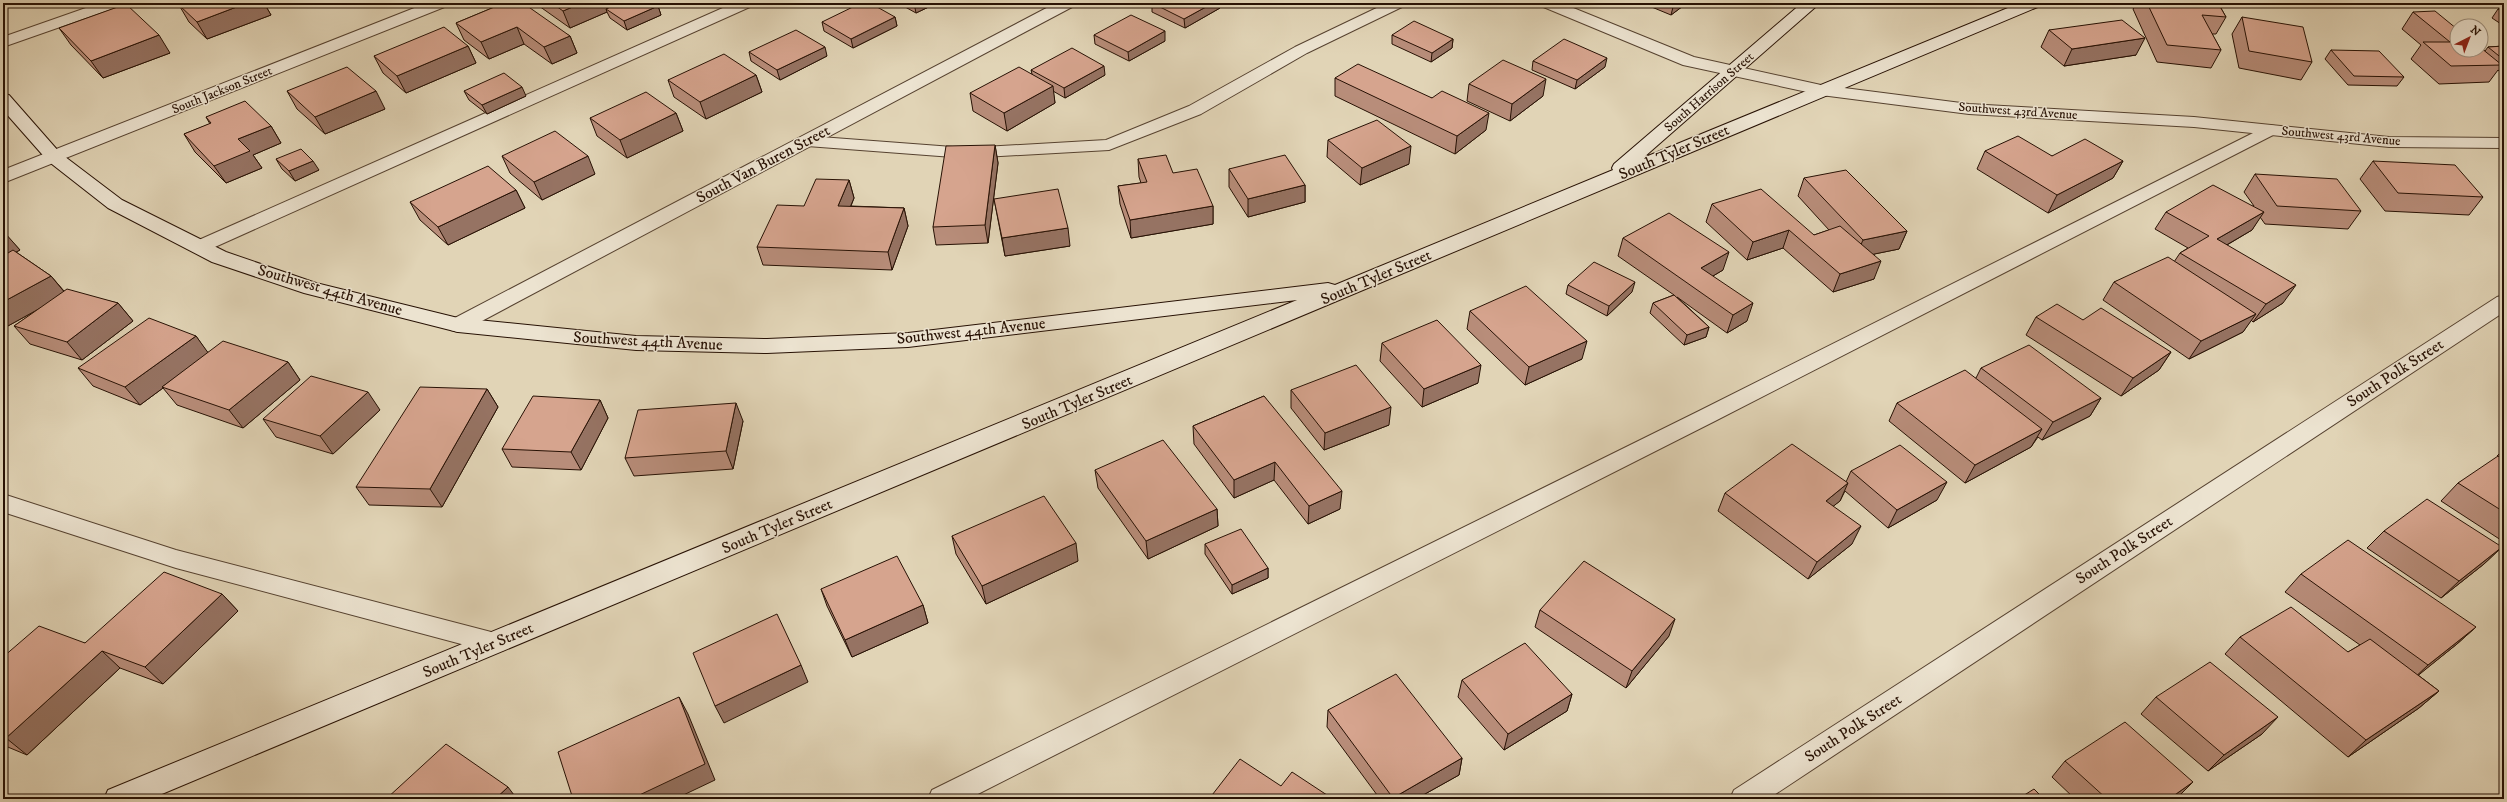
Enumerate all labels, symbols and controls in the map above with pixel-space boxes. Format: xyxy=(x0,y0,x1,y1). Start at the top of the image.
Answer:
north arrow xyxy=(2449,18,2489,58)
text: N xyxy=(2467,23,2483,40)
street label: South Harrison Street xyxy=(1661,49,1757,135)
street label: South Jackson Street xyxy=(170,63,274,117)
street label: Southwest 43rd Avenue xyxy=(1958,99,2078,123)
street label: South Van Buren Street xyxy=(693,120,833,208)
street label: South Tyler Street xyxy=(1616,120,1732,184)
street label: Southwest 43rd Avenue xyxy=(2281,123,2401,149)
street label: South Tyler Street xyxy=(1318,245,1434,309)
street label: Southwest 44th Avenue xyxy=(255,260,405,320)
street label: Southwest 44th Avenue xyxy=(896,313,1047,349)
street label: Southwest 44th Avenue xyxy=(573,327,724,355)
street label: South Polk Street xyxy=(2343,334,2447,412)
street label: South Tyler Street xyxy=(1019,370,1135,434)
street label: South Tyler Street xyxy=(719,494,835,558)
street label: South Polk Street xyxy=(2072,511,2176,589)
street label: South Tyler Street xyxy=(420,618,536,682)
street label: South Polk Street xyxy=(1801,689,1905,767)

